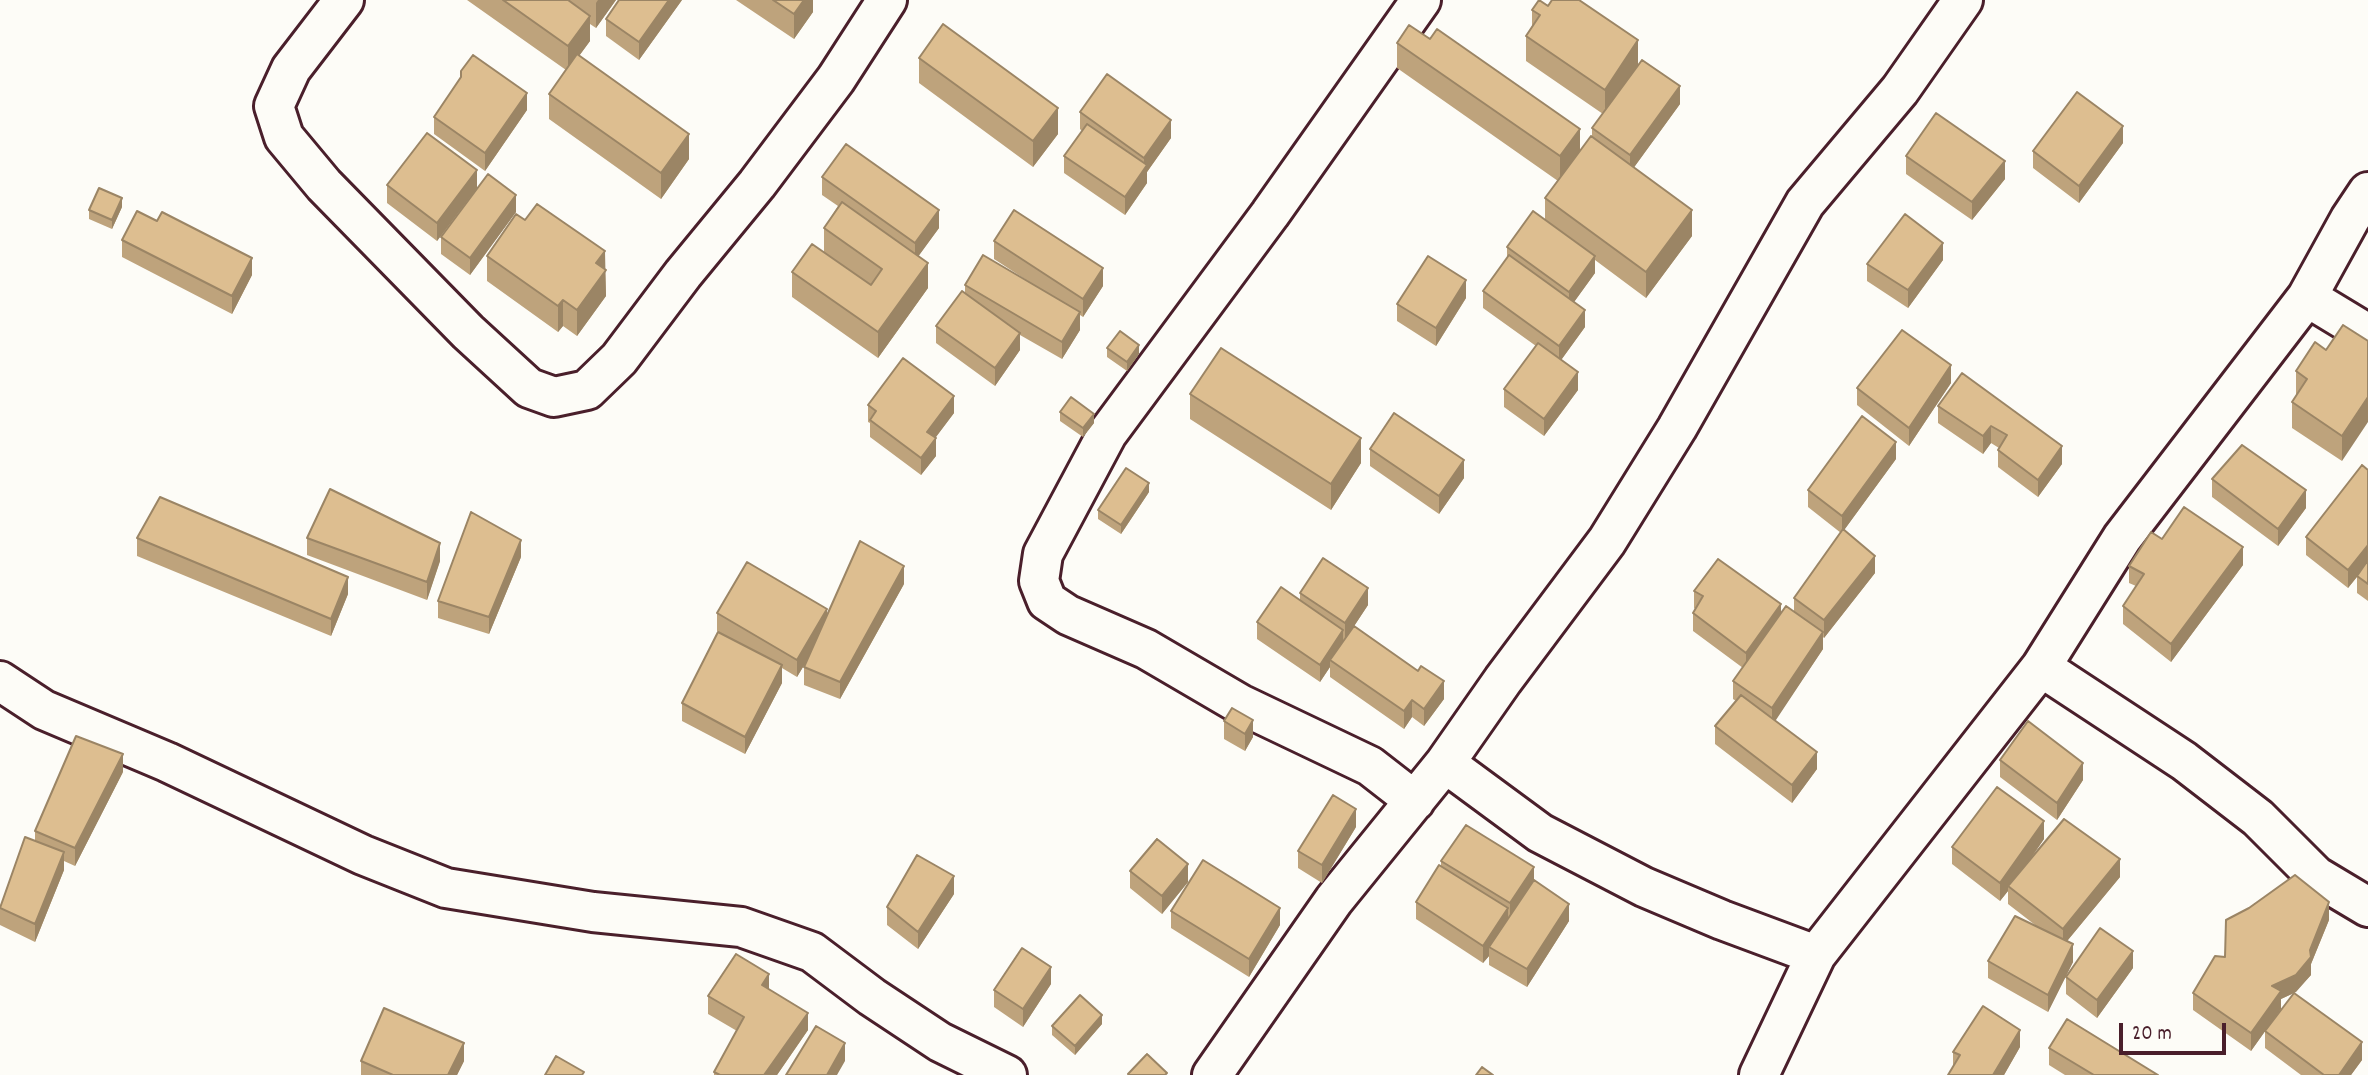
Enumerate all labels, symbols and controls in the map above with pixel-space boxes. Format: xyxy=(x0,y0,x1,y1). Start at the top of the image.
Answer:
scale bar xyxy=(2123,1009,2230,1052)
text: 20 m xyxy=(2132,1020,2172,1050)

